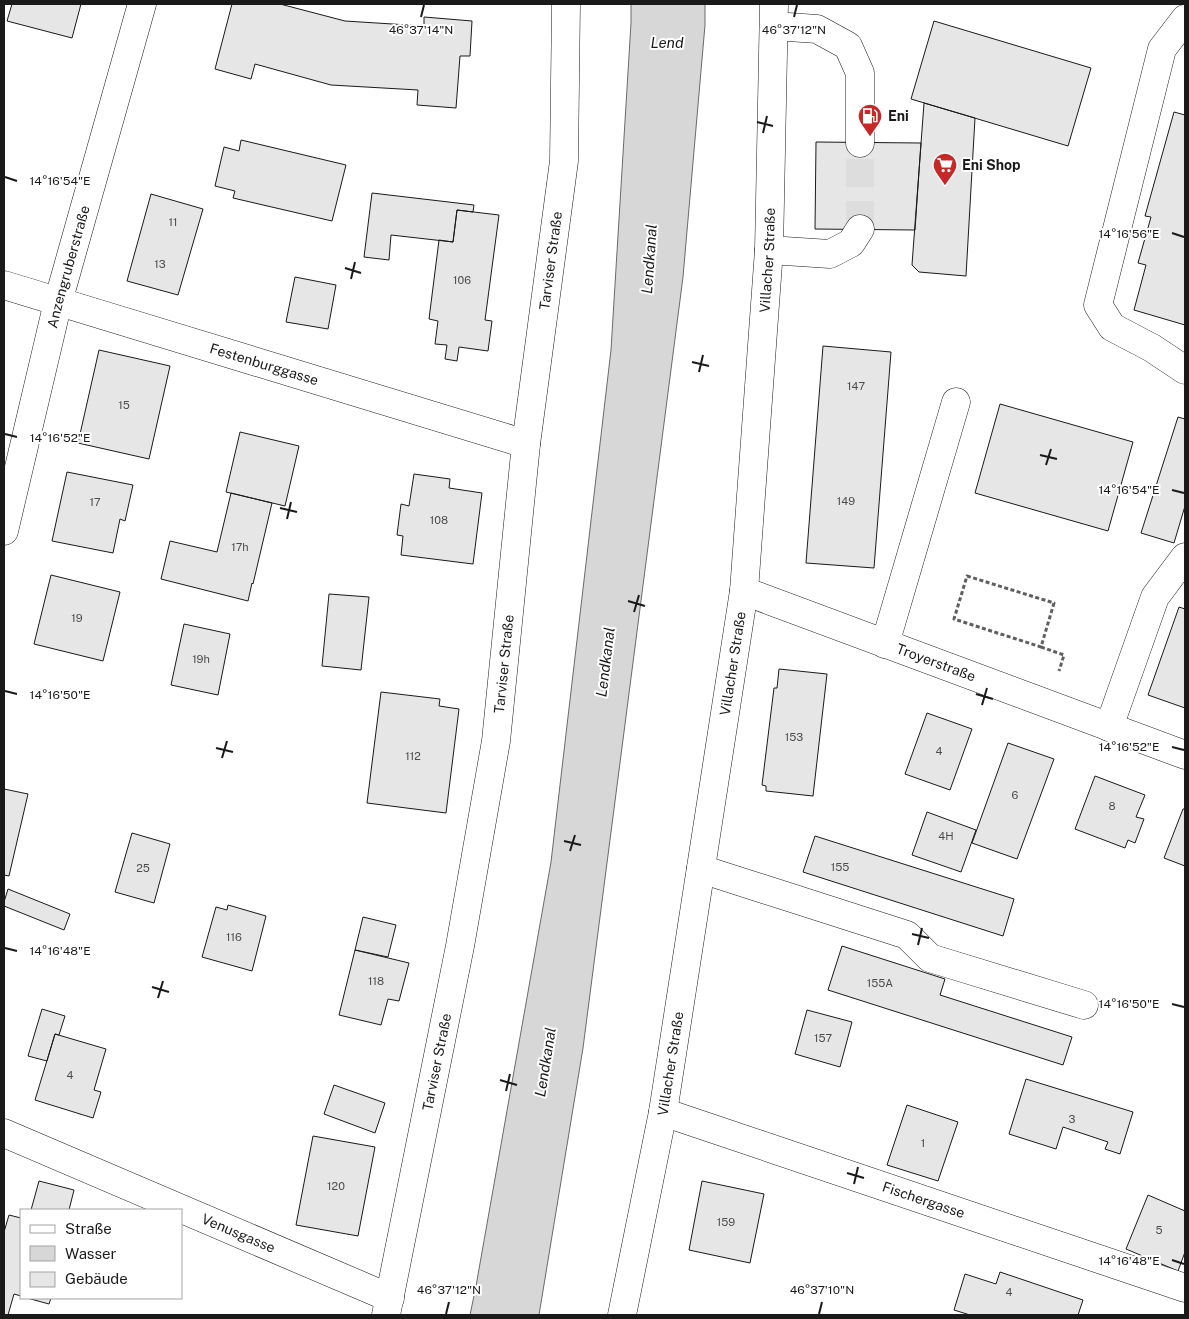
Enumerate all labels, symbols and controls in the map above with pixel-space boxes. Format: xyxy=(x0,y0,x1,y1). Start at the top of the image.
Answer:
text: 46°37'14"N xyxy=(389,23,453,37)
text: 46°37'12"N xyxy=(762,23,826,37)
water label: Lend xyxy=(650,34,684,51)
fuel station icon: Eni xyxy=(857,103,883,137)
place label: Eni xyxy=(888,108,909,124)
supermarket icon: Eni Shop xyxy=(932,152,958,186)
place label: Eni Shop xyxy=(962,157,1021,173)
text: 14°16'54"E xyxy=(29,174,91,188)
street label: Anzengruberstraße xyxy=(44,204,93,330)
street label: Villacher Straße xyxy=(756,207,778,313)
street label: Tarviser Straße xyxy=(536,210,565,311)
house number: 11 xyxy=(169,216,177,228)
water label: Lendkanal xyxy=(638,223,660,295)
text: 14°16'56"E xyxy=(1098,227,1160,241)
house number: 13 xyxy=(154,258,166,270)
house number: 106 xyxy=(453,274,471,286)
street label: Festenburggasse xyxy=(208,340,321,388)
house number: 147 xyxy=(847,380,865,392)
house number: 15 xyxy=(118,399,130,411)
text: 14°16'52"E xyxy=(30,431,90,445)
text: 14°16'54"E xyxy=(1098,483,1160,497)
house number: 149 xyxy=(837,495,855,507)
house number: 17 xyxy=(89,496,101,508)
house number: 108 xyxy=(430,514,448,526)
house number: 17h xyxy=(231,541,249,553)
street label: Villacher Straße xyxy=(717,610,749,717)
house number: 19 xyxy=(71,612,83,624)
street label: Tarviser Straße xyxy=(491,614,517,714)
water label: Lendkanal xyxy=(592,626,618,698)
street label: Troyerstraße xyxy=(894,640,978,685)
house number: 19h xyxy=(192,653,210,665)
text: 14°16'50"E xyxy=(30,688,90,702)
house number: 153 xyxy=(785,731,803,743)
text: 14°16'52"E xyxy=(1099,740,1159,754)
house number: 4 xyxy=(936,745,943,757)
house number: 112 xyxy=(405,750,421,762)
house number: 6 xyxy=(1012,789,1019,801)
house number: 8 xyxy=(1108,800,1116,812)
house number: 4H xyxy=(938,830,954,842)
house number: 155 xyxy=(831,861,849,873)
house number: 25 xyxy=(136,862,150,874)
house number: 116 xyxy=(226,931,242,943)
text: 14°16'48"E xyxy=(29,944,91,958)
house number: 118 xyxy=(368,975,384,987)
house number: 155A xyxy=(867,977,893,989)
text: 14°16'50"E xyxy=(1099,997,1159,1011)
street label: Villacher Straße xyxy=(655,1010,687,1117)
street label: Tarviser Straße xyxy=(419,1012,454,1112)
water label: Lendkanal xyxy=(531,1026,559,1098)
house number: 157 xyxy=(814,1032,832,1044)
house number: 4 xyxy=(67,1069,74,1081)
house number: 3 xyxy=(1069,1113,1076,1125)
house number: 1 xyxy=(921,1137,925,1149)
street label: Fischergasse xyxy=(880,1179,967,1221)
house number: 120 xyxy=(327,1180,345,1192)
legend xyxy=(20,1209,182,1299)
street label: Venusgasse xyxy=(199,1210,278,1256)
house number: 159 xyxy=(717,1216,735,1228)
text: Straße xyxy=(65,1220,112,1237)
house number: 5 xyxy=(1155,1224,1163,1236)
text: Wasser xyxy=(65,1245,117,1262)
text: 14°16'48"E xyxy=(1098,1254,1160,1268)
text: Gebäude xyxy=(65,1270,128,1287)
text: 46°37'12"N xyxy=(417,1283,481,1297)
text: 46°37'10"N xyxy=(790,1283,854,1297)
house number: 4 xyxy=(1006,1286,1013,1298)

